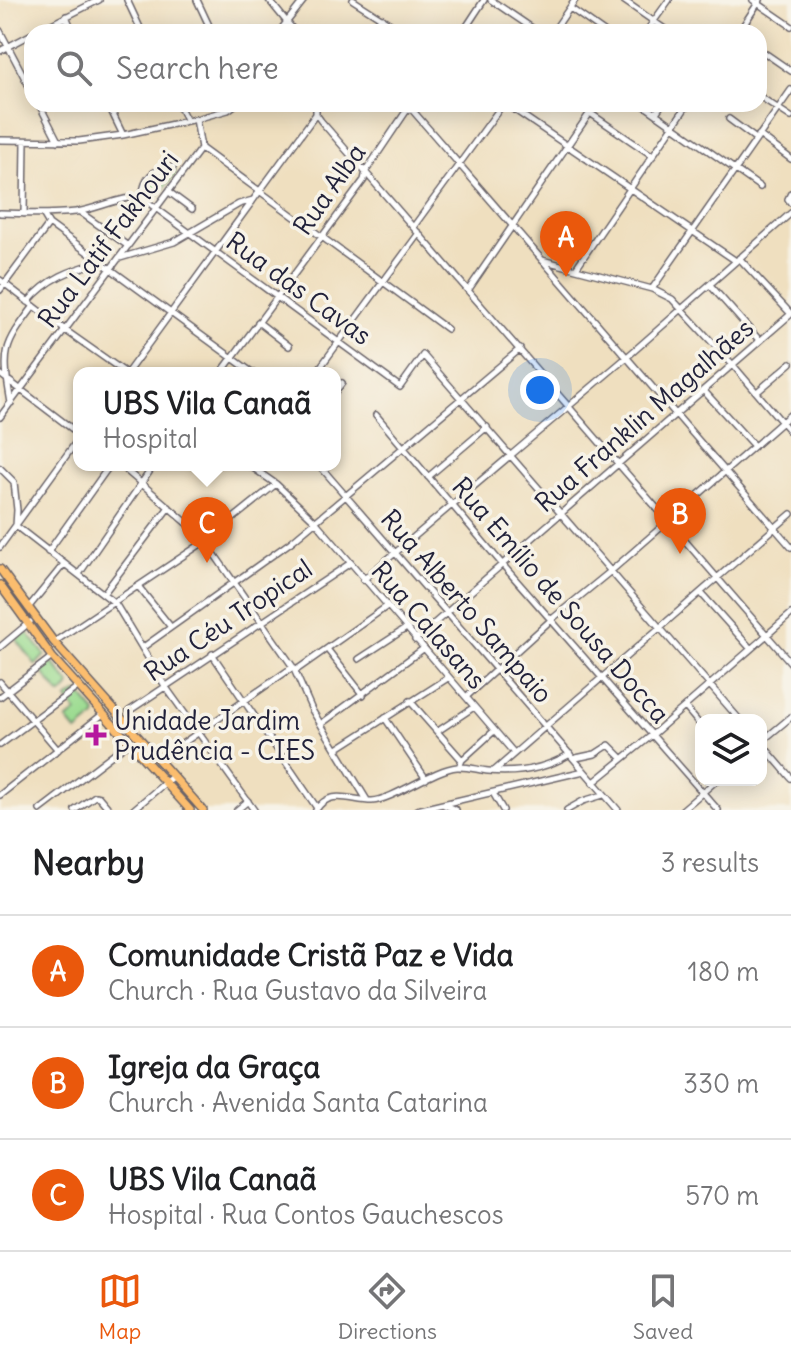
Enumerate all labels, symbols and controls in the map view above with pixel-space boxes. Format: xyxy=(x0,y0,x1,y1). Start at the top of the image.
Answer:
search box xyxy=(24,24,767,112)
icon: search xyxy=(52,46,96,90)
text: Search here xyxy=(116,49,279,87)
street label: Rua Alba xyxy=(286,137,372,241)
street label: Rua Latif Fakhouri xyxy=(31,144,185,334)
pin: A xyxy=(540,211,592,277)
street label: Rua das Cavas xyxy=(220,224,378,352)
street label: Rua Franklin Magalhães xyxy=(528,311,760,519)
popup xyxy=(73,367,341,471)
your location xyxy=(520,370,560,410)
text: UBS Vila Canaã xyxy=(103,384,311,422)
text: Hospital xyxy=(103,422,198,455)
street label: Rua Emílio de Sousa Docca xyxy=(445,470,677,730)
pin: B xyxy=(654,488,706,554)
pin: C xyxy=(181,497,233,563)
street label: Rua Alberto Sampaio xyxy=(374,502,560,710)
street label: Rua Céu Tropical xyxy=(138,552,318,688)
street label: Rua Calasans xyxy=(365,554,493,696)
place label: Unidade Jardim Prudência - CIES xyxy=(114,704,315,767)
map controls xyxy=(695,714,767,786)
button: layers xyxy=(695,714,767,786)
marker: Unidade Jardim Prudência - CIES xyxy=(85,724,107,746)
text: Nearby xyxy=(32,841,145,884)
text: 3 results xyxy=(661,846,759,879)
text: Comunidade Cristã Paz e Vida xyxy=(108,936,514,974)
text: A xyxy=(50,955,66,988)
text: 180 m xyxy=(688,955,759,988)
text: Church · Rua Gustavo da Silveira xyxy=(108,974,487,1007)
text: Igreja da Graça xyxy=(108,1048,320,1086)
text: B xyxy=(49,1067,67,1100)
text: 330 m xyxy=(683,1067,759,1100)
text: Church · Avenida Santa Catarina xyxy=(108,1086,488,1119)
text: UBS Vila Canaã xyxy=(108,1160,317,1198)
text: C xyxy=(49,1179,67,1212)
text: 570 m xyxy=(685,1179,759,1212)
text: Hospital · Rua Contos Gauchescos xyxy=(108,1198,504,1231)
tab: Map xyxy=(98,1269,142,1345)
tab: Directions xyxy=(338,1269,437,1345)
tab: Saved xyxy=(633,1269,693,1345)

